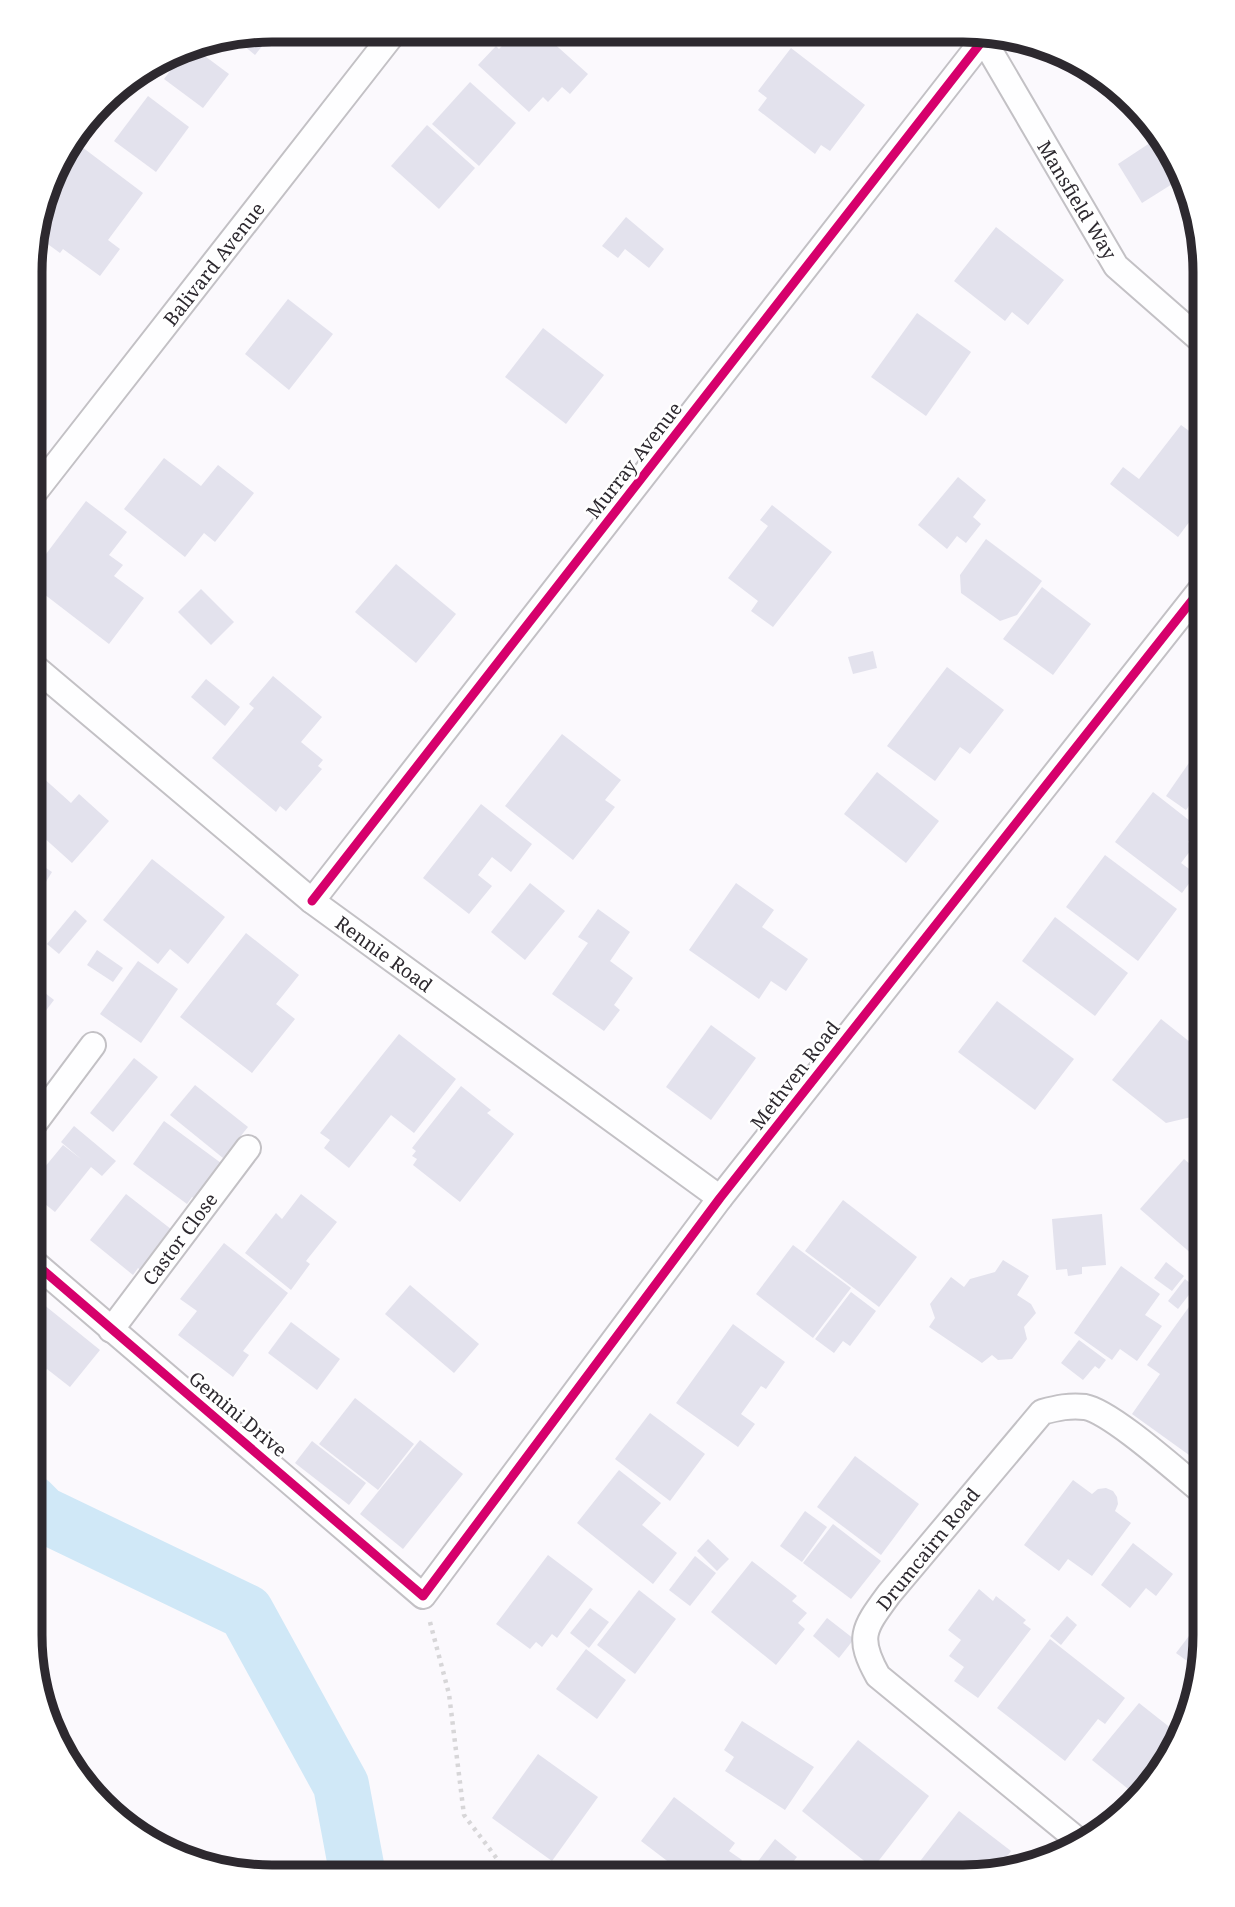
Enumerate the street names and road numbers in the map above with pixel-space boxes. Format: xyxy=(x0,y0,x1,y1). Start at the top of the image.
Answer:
street label: Mansfield Way xyxy=(1031,136,1123,264)
street label: Balivard Avenue xyxy=(157,197,271,331)
street label: Murray Avenue xyxy=(580,396,688,524)
street label: Rennie Road xyxy=(330,910,438,998)
street label: Methven Road xyxy=(744,1015,846,1135)
street label: Castor Close xyxy=(137,1187,223,1291)
street label: Gemini Drive xyxy=(183,1365,293,1463)
street label: Drumcairn Road xyxy=(870,1482,986,1616)

